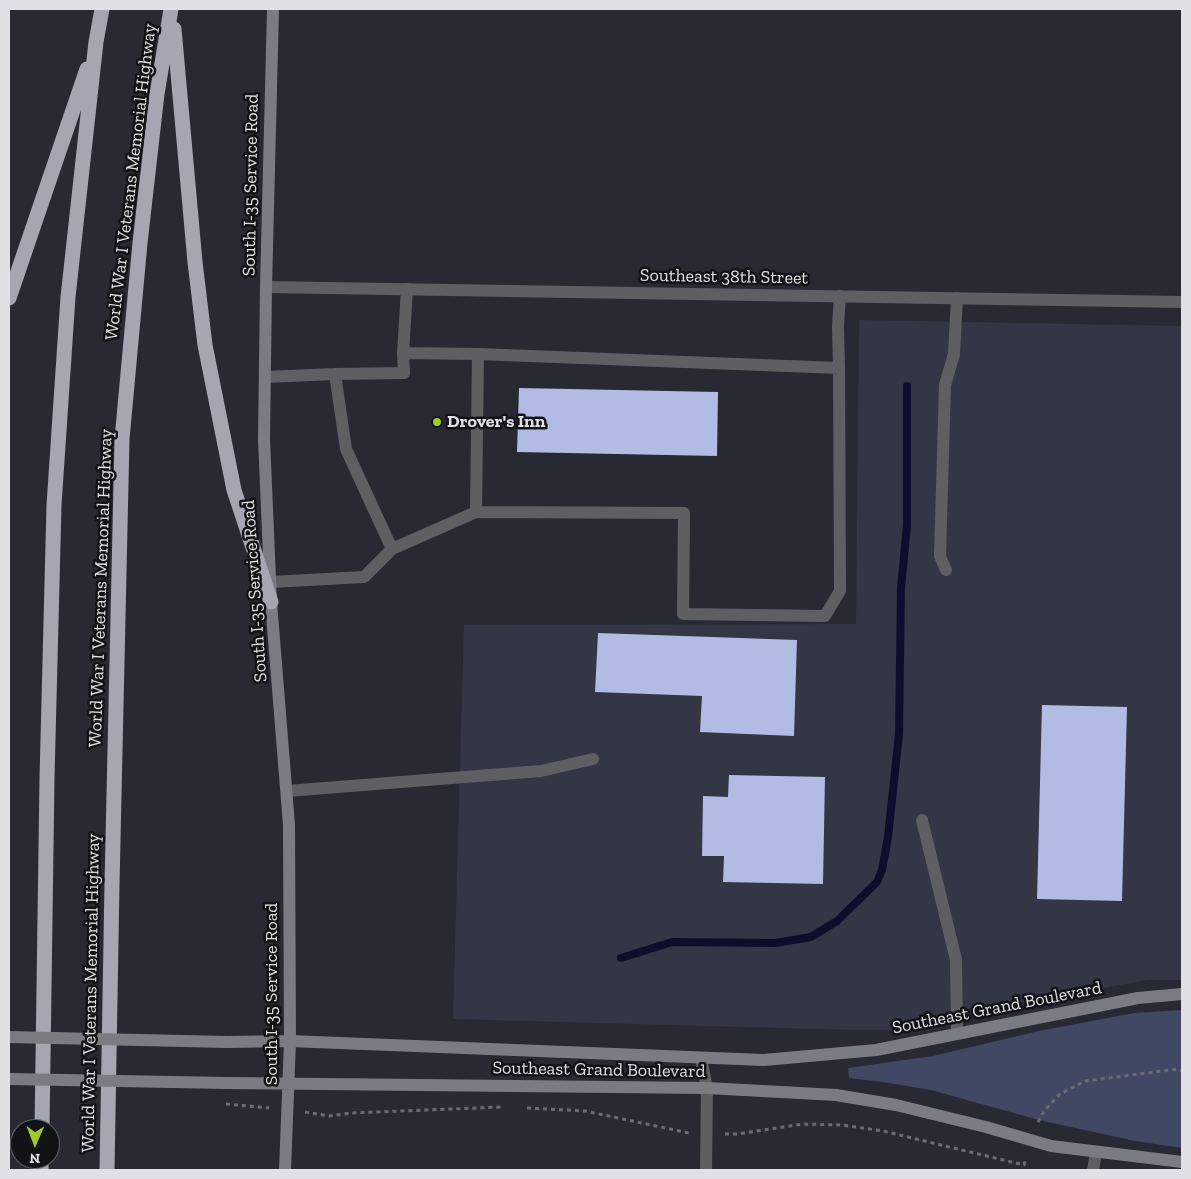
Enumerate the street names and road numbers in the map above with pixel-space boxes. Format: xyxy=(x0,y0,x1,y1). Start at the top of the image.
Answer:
street label: World War I Veterans Memorial Highway xyxy=(101,23,161,341)
street label: South I-35 Service Road xyxy=(239,94,263,276)
street label: Southeast 38th Street xyxy=(640,265,808,289)
street label: World War I Veterans Memorial Highway xyxy=(85,428,117,748)
street label: South I-35 Service Road xyxy=(238,499,272,683)
street label: World War I Veterans Memorial Highway xyxy=(77,834,105,1152)
street label: South I-35 Service Road xyxy=(261,903,283,1085)
street label: Southeast Grand Boulevard xyxy=(890,977,1104,1039)
street label: Southeast Grand Boulevard xyxy=(492,1057,706,1083)

